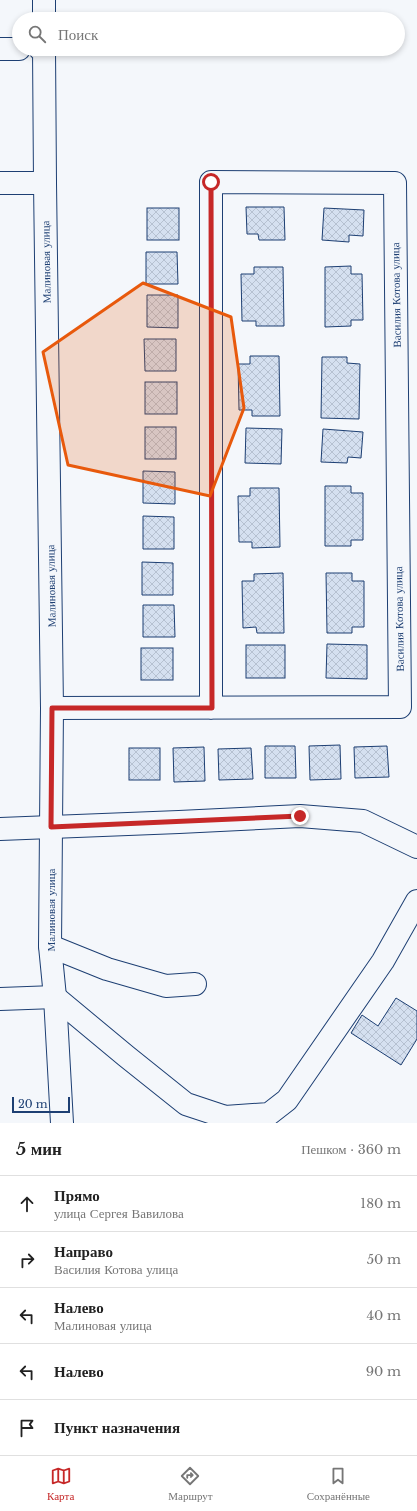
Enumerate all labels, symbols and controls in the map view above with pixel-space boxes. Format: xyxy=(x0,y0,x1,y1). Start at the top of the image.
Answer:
search box xyxy=(12,12,405,56)
icon: search xyxy=(26,23,48,45)
text: Поиск xyxy=(58,25,98,44)
route start xyxy=(202,173,220,191)
street label: Малиновая улица xyxy=(38,220,54,304)
street label: Василия Котова улица xyxy=(388,242,404,348)
street label: Малиновая улица xyxy=(43,544,59,628)
street label: Василия Котова улица xyxy=(391,566,407,672)
route end xyxy=(291,807,309,825)
street label: Малиновая улица xyxy=(44,868,58,951)
scale bar xyxy=(12,1095,70,1114)
text: 20 m xyxy=(18,1097,48,1111)
text: 5 мин xyxy=(16,1139,62,1160)
text: Пешком · 360 m xyxy=(301,1141,401,1158)
text: Прямо xyxy=(54,1186,100,1205)
icon: ahead xyxy=(16,1193,38,1215)
text: 180 m xyxy=(360,1195,401,1212)
text: улица Сергея Вавилова xyxy=(54,1205,184,1222)
text: Направо xyxy=(54,1242,113,1261)
icon: right xyxy=(16,1249,38,1271)
text: 50 m xyxy=(367,1251,401,1268)
text: Василия Котова улица xyxy=(54,1261,178,1278)
text: Налево xyxy=(54,1298,104,1317)
icon: left xyxy=(16,1305,38,1327)
text: 40 m xyxy=(366,1307,401,1324)
text: Малиновая улица xyxy=(54,1317,152,1334)
icon: left xyxy=(16,1361,38,1383)
text: Налево xyxy=(54,1362,104,1381)
text: 90 m xyxy=(366,1363,401,1380)
icon: arrive xyxy=(16,1417,38,1439)
text: Пункт назначения xyxy=(54,1418,180,1437)
tab: Карта xyxy=(47,1465,74,1503)
tab: Маршрут xyxy=(168,1465,213,1503)
tab: Сохранённые xyxy=(307,1465,370,1503)

